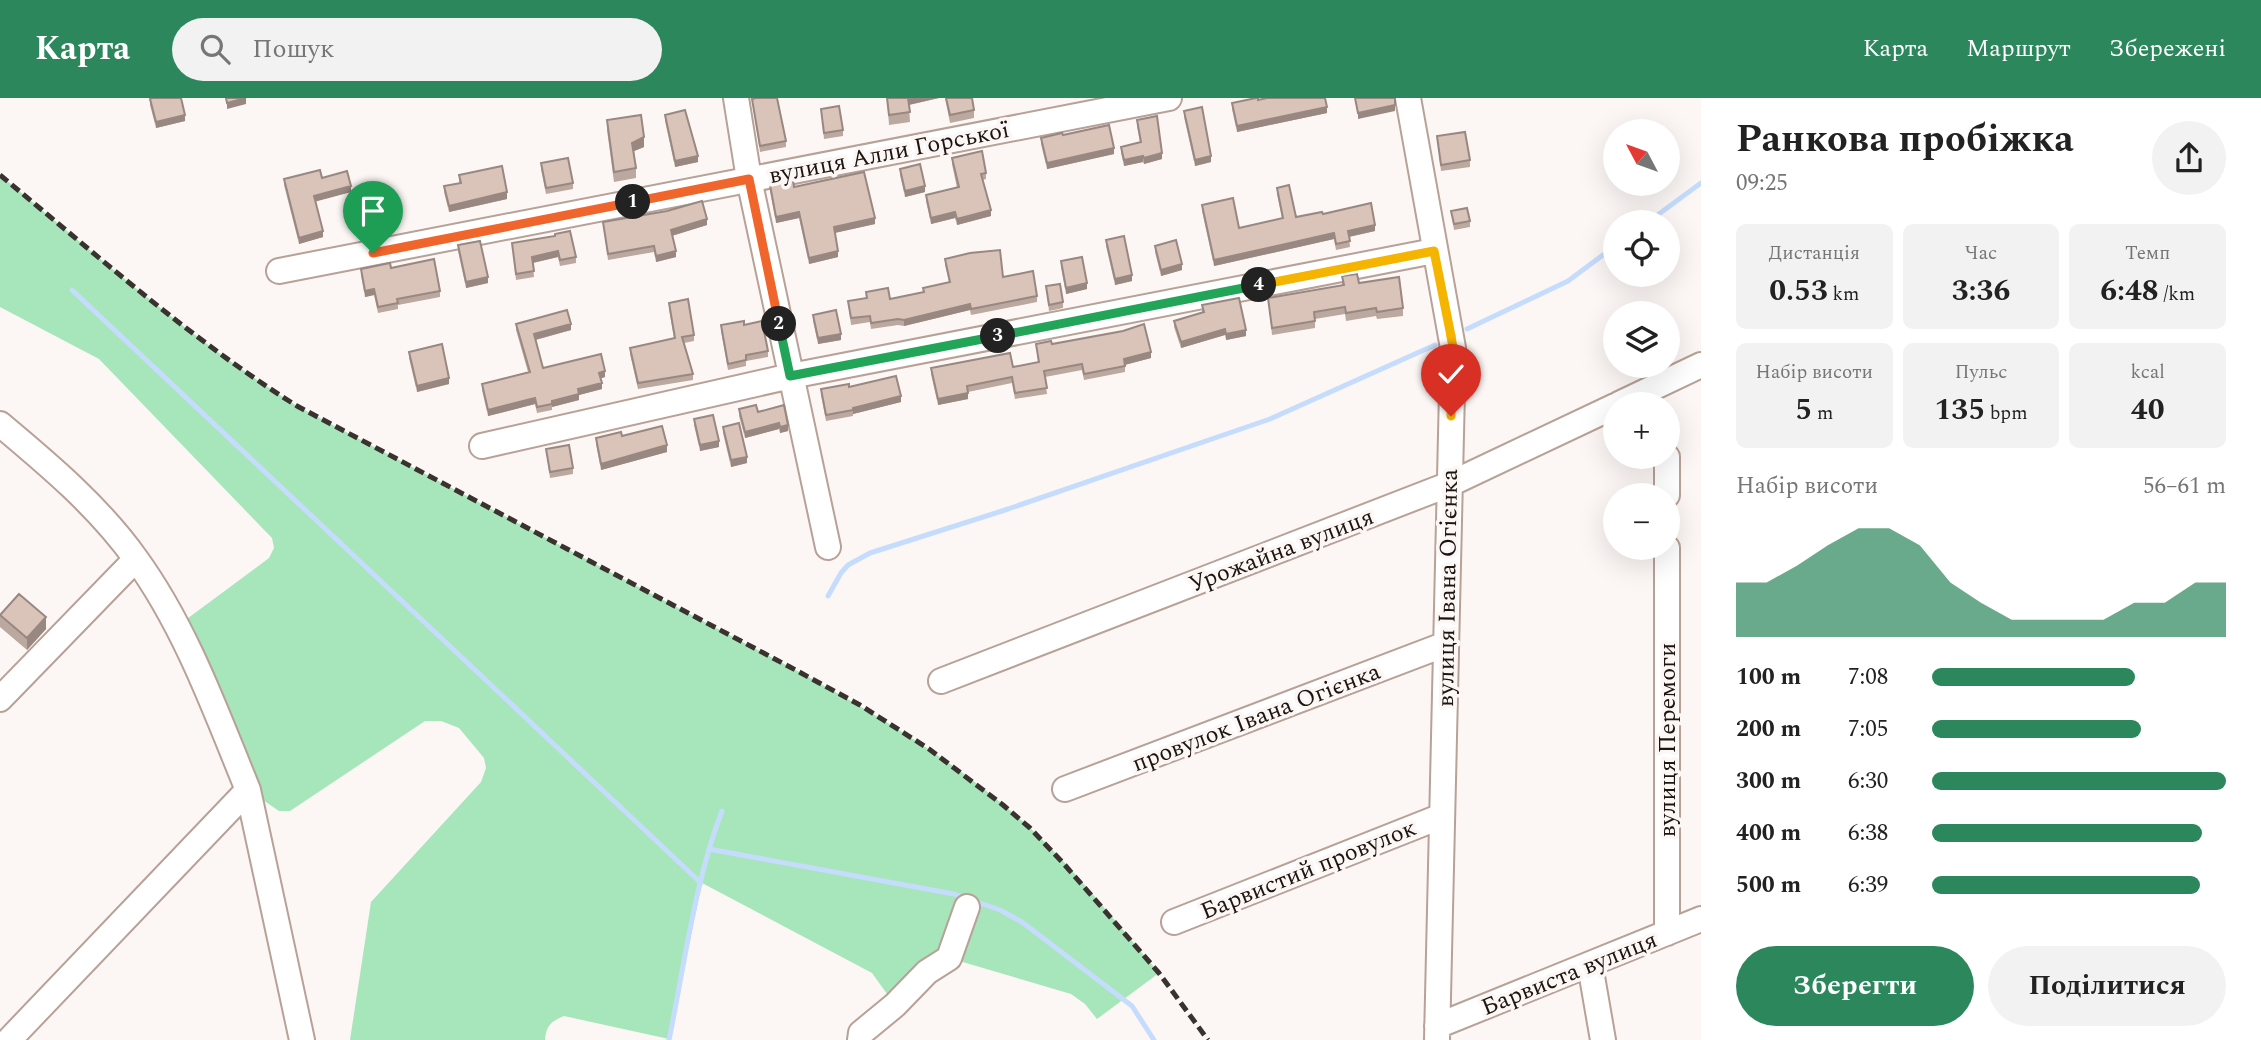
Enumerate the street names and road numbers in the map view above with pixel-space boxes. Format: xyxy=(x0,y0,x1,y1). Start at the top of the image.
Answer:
street label: вулиця Алли Горської xyxy=(766,112,1013,194)
street label: вулиця Івана Огієнка xyxy=(1428,468,1468,707)
street label: Урожайна вулиця xyxy=(1184,499,1379,603)
street label: вулиця Перемоги xyxy=(1650,643,1686,837)
street label: провулок Івана Огієнка xyxy=(1127,654,1386,782)
street label: Барвистий провулок xyxy=(1195,810,1422,930)
street label: Барвиста вулиця xyxy=(1476,922,1663,1026)

